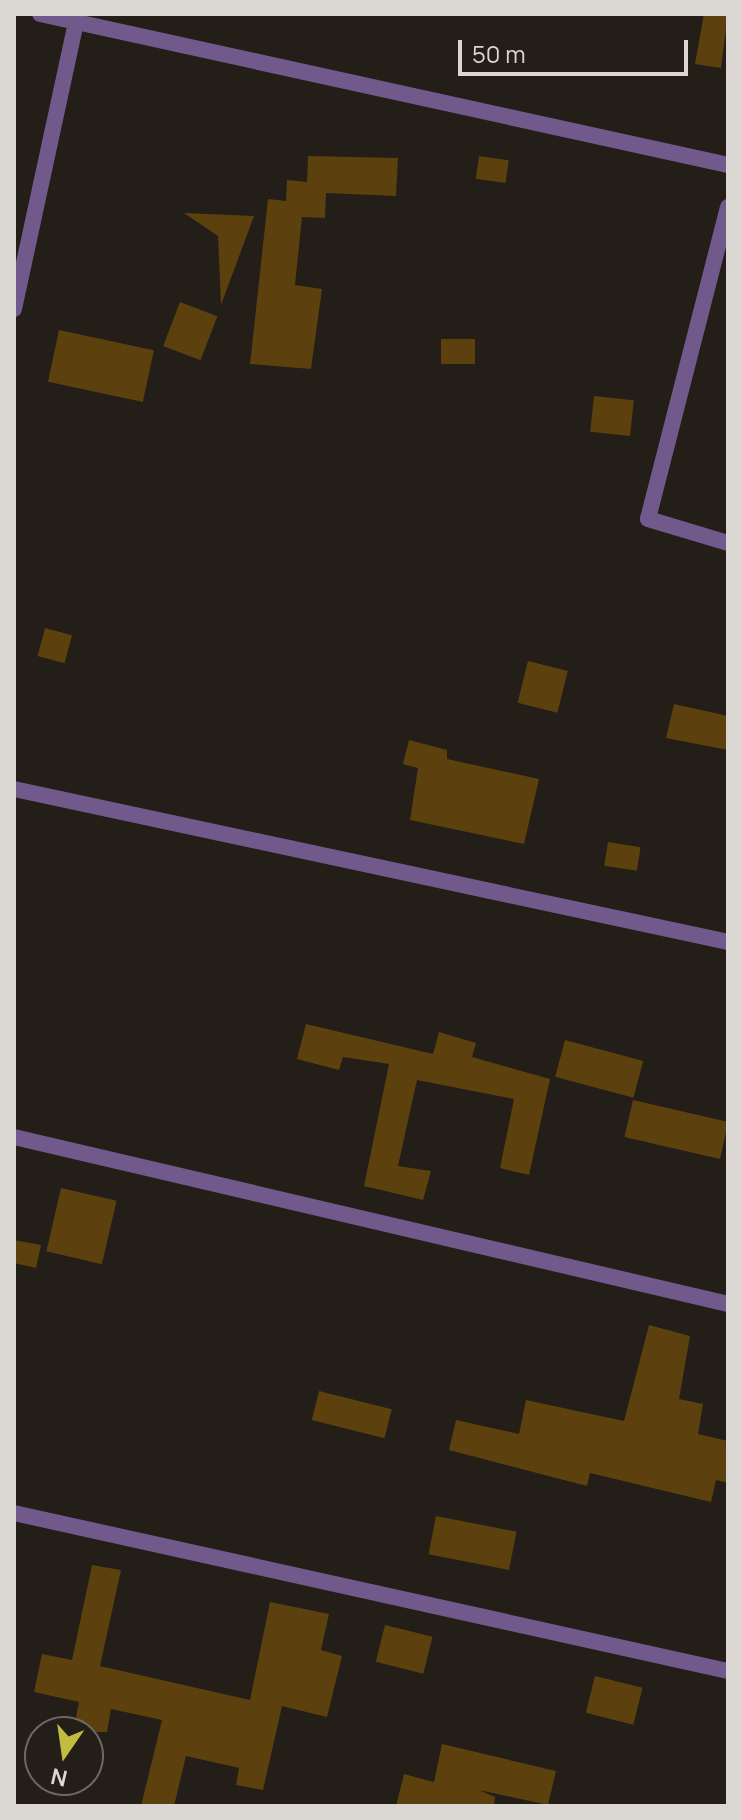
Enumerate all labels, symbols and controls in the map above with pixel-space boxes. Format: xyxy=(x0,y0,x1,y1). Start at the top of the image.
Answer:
scale bar xyxy=(462,24,692,74)
text: 50 m xyxy=(472,37,526,70)
north arrow xyxy=(24,1716,104,1796)
text: N xyxy=(48,1761,70,1794)

